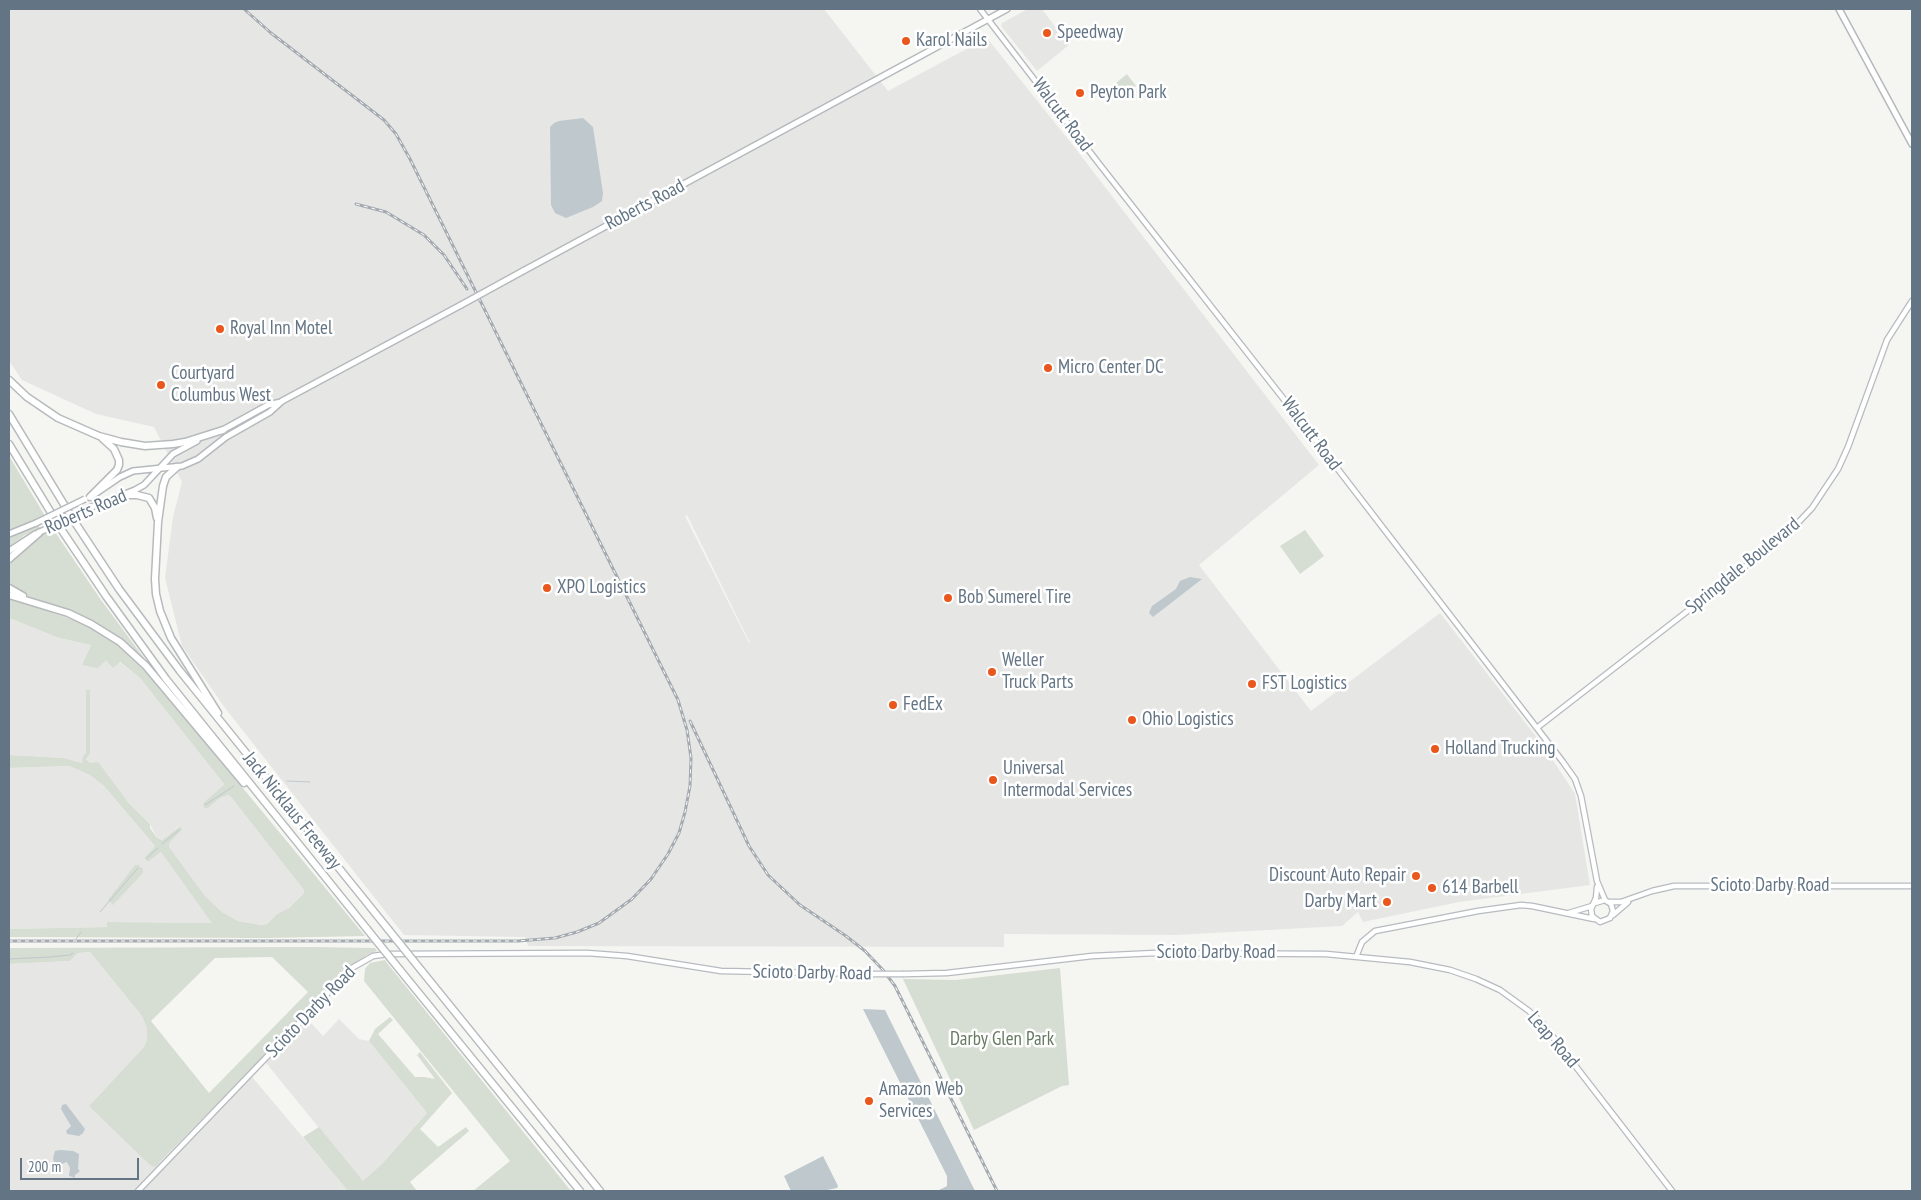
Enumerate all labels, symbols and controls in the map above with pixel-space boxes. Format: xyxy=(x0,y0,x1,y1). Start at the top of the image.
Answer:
place label: Speedway xyxy=(1057,22,1123,44)
marker: Speedway xyxy=(1041,27,1053,39)
place label: Karol Nails xyxy=(916,30,987,52)
marker: Karol Nails xyxy=(900,35,912,47)
street label: Walcutt Road xyxy=(1027,74,1097,156)
place label: Peyton Park xyxy=(1090,82,1167,104)
marker: Peyton Park xyxy=(1074,87,1086,99)
street label: Roberts Road xyxy=(601,175,689,235)
place label: Royal Inn Motel xyxy=(230,318,332,340)
marker: Royal Inn Motel xyxy=(214,323,226,335)
place label: Micro Center DC xyxy=(1058,357,1164,379)
marker: Micro Center DC xyxy=(1042,362,1054,374)
place label: Courtyard Columbus West xyxy=(171,363,271,407)
marker: Courtyard Columbus West xyxy=(155,379,167,391)
street label: Walcutt Road xyxy=(1276,393,1346,475)
street label: Roberts Road xyxy=(42,485,130,539)
street label: Springdale Boulevard xyxy=(1681,513,1805,619)
place label: XPO Logistics xyxy=(557,577,646,599)
marker: XPO Logistics xyxy=(541,582,553,594)
place label: Bob Sumerel Tire xyxy=(958,587,1071,609)
marker: Bob Sumerel Tire xyxy=(942,592,954,604)
place label: Weller Truck Parts xyxy=(1002,650,1073,694)
marker: Weller Truck Parts xyxy=(986,666,998,678)
place label: FST Logistics xyxy=(1262,673,1347,695)
marker: FST Logistics xyxy=(1246,678,1258,690)
place label: FedEx xyxy=(903,694,943,716)
marker: FedEx xyxy=(887,699,899,711)
place label: Ohio Logistics xyxy=(1142,709,1234,731)
marker: Ohio Logistics xyxy=(1126,714,1138,726)
place label: Holland Trucking xyxy=(1445,738,1556,760)
marker: Holland Trucking xyxy=(1429,743,1441,755)
street label: Jack Nicklaus Freeway xyxy=(238,748,346,874)
place label: Universal Intermodal Services xyxy=(1003,758,1132,802)
marker: Universal Intermodal Services xyxy=(987,774,999,786)
place label: Discount Auto Repair xyxy=(1269,865,1406,887)
marker: Discount Auto Repair xyxy=(1410,870,1422,882)
street label: Scioto Darby Road xyxy=(1711,875,1829,897)
place label: 614 Barbell xyxy=(1442,877,1518,899)
marker: 614 Barbell xyxy=(1426,882,1438,894)
place label: Darby Mart xyxy=(1304,891,1377,913)
marker: Darby Mart xyxy=(1381,896,1393,908)
street label: Scioto Darby Road xyxy=(1157,942,1275,964)
street label: Scioto Darby Road xyxy=(261,961,361,1063)
street label: Scioto Darby Road xyxy=(752,961,872,985)
street label: Leap Road xyxy=(1522,1007,1584,1073)
park label: Darby Glen Park xyxy=(950,1029,1054,1051)
place label: Amazon Web Services xyxy=(879,1079,963,1123)
marker: Amazon Web Services xyxy=(863,1095,875,1107)
scale bar xyxy=(22,1148,141,1180)
text: 200 m xyxy=(28,1157,61,1176)

